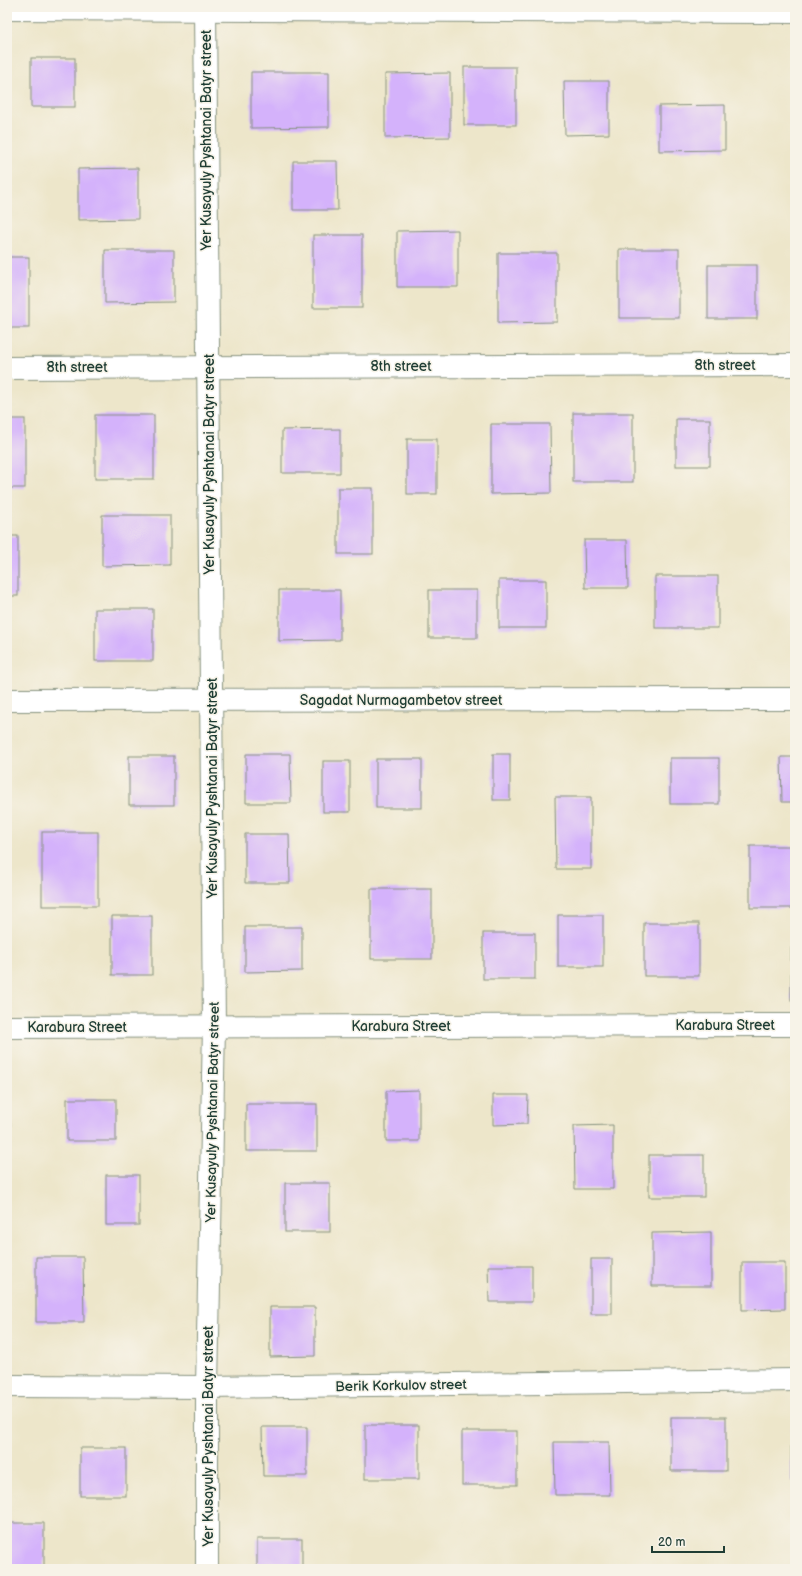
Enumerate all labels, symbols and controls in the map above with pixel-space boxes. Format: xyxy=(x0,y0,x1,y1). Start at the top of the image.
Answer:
street label: Yer Kusayuly Pyshtanai Batyr street xyxy=(198,29,215,251)
street label: Yer Kusayuly Pyshtanai Batyr street xyxy=(201,353,218,575)
street label: 8th street xyxy=(695,357,756,374)
street label: 8th street xyxy=(371,358,432,375)
street label: 8th street xyxy=(47,359,108,376)
street label: Yer Kusayuly Pyshtanai Batyr street xyxy=(204,677,221,899)
street label: Sagadat Nurmagambetov street xyxy=(300,692,503,709)
street label: Yer Kusayuly Pyshtanai Batyr street xyxy=(202,1001,223,1224)
street label: Karabura Street xyxy=(675,1017,776,1034)
street label: Karabura Street xyxy=(351,1018,452,1035)
street label: Karabura Street xyxy=(27,1019,128,1036)
street label: Yer Kusayuly Pyshtanai Batyr street xyxy=(200,1325,217,1547)
street label: Berik Korkulov street xyxy=(335,1376,468,1395)
scale bar xyxy=(652,1528,724,1554)
text: 20 m xyxy=(658,1535,685,1550)

